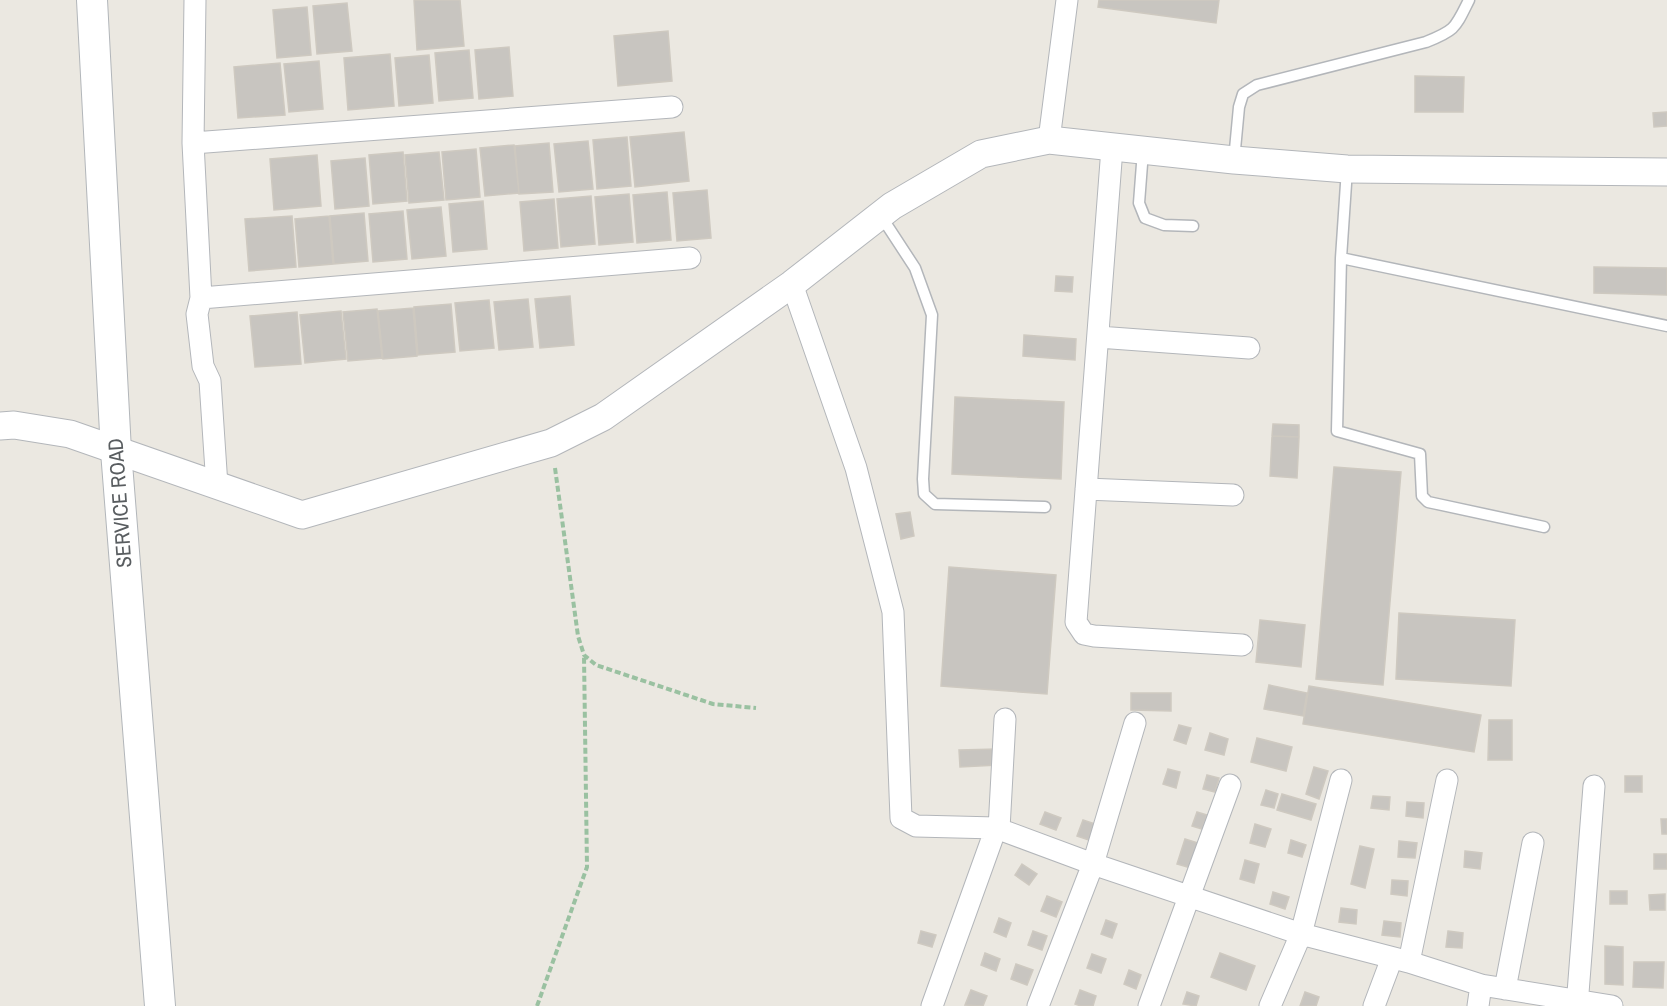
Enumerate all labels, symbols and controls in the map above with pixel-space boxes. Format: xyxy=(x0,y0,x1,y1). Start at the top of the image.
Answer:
street label: SERVICE ROAD xyxy=(101,437,138,569)

